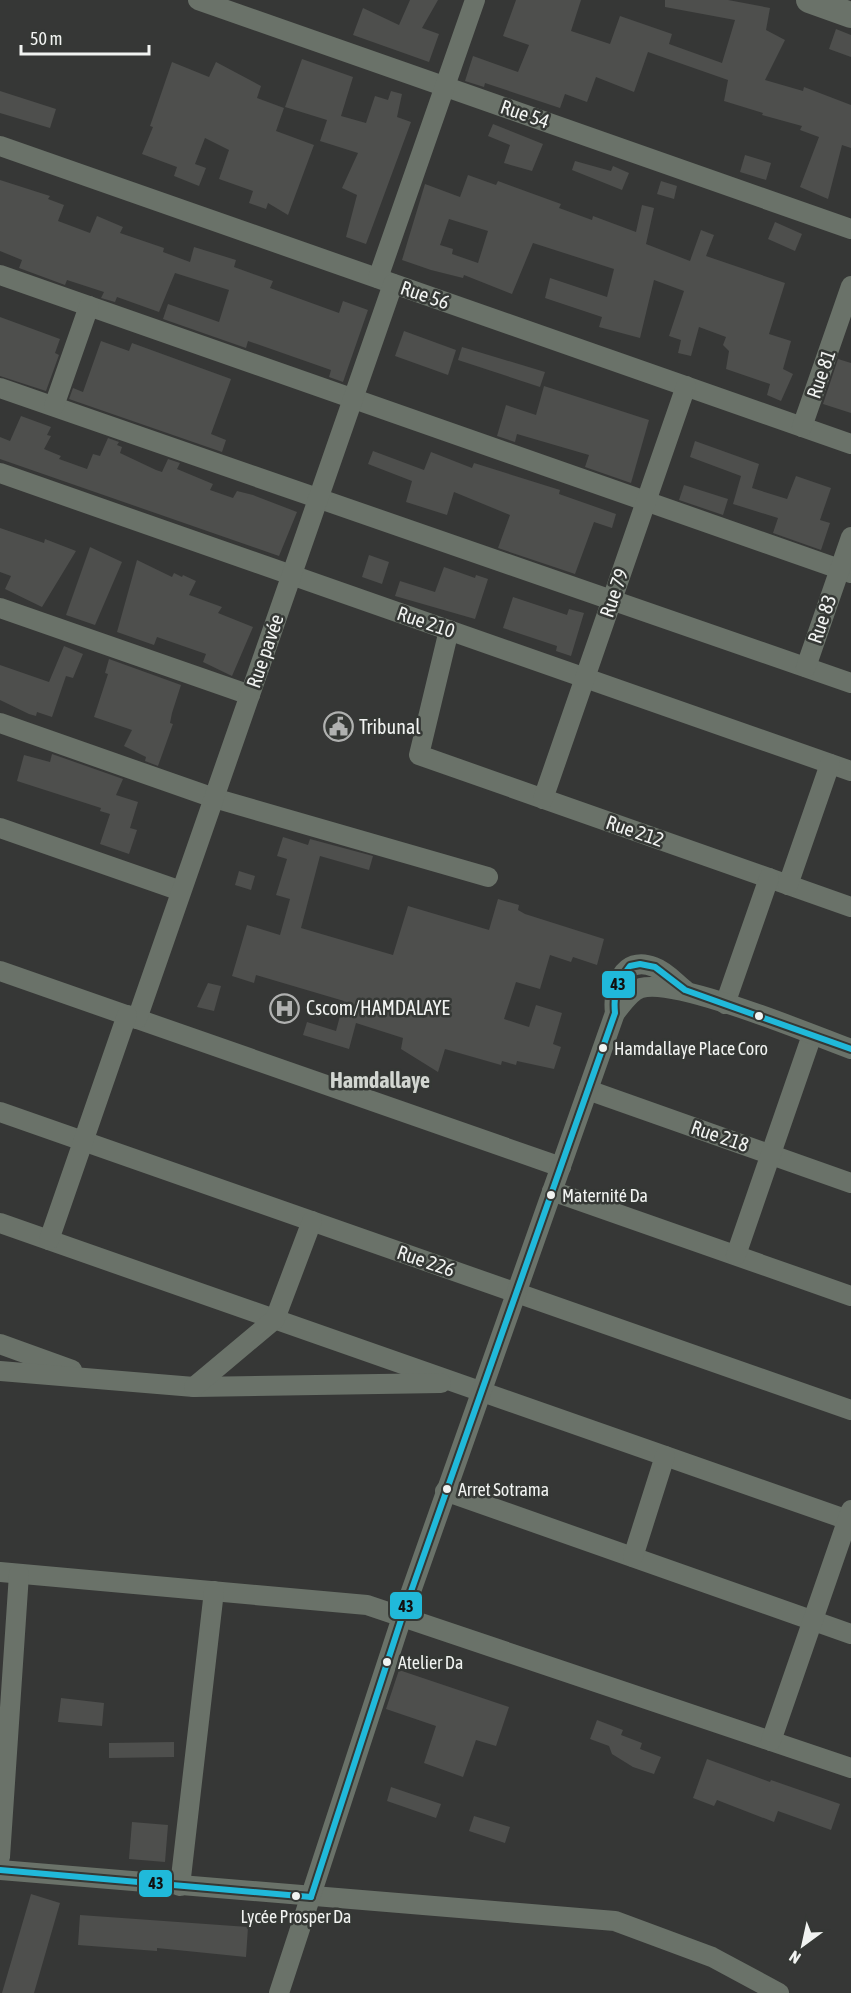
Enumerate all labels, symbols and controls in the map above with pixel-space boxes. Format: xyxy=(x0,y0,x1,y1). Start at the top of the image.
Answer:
scale bar xyxy=(21,18,148,56)
text: 50 m xyxy=(30,28,62,49)
street label: Rue 54 xyxy=(498,94,553,133)
street label: Rue 56 xyxy=(398,275,453,314)
street label: Rue 81 xyxy=(801,346,840,401)
street label: Rue 79 xyxy=(594,565,633,620)
street label: Rue 83 xyxy=(802,591,841,646)
street label: Rue 210 xyxy=(394,601,458,642)
street label: Rue pavée xyxy=(241,611,288,691)
public building icon: Tribunal xyxy=(322,711,354,743)
place label: Tribunal xyxy=(359,715,421,738)
street label: Rue 212 xyxy=(603,810,667,851)
line badge: 43 xyxy=(601,970,636,999)
text: 43 xyxy=(609,975,626,993)
hospital icon: Cscom/HAMDALAYE xyxy=(269,992,301,1024)
place label: Cscom/HAMDALAYE xyxy=(306,996,450,1019)
unlabelled marker xyxy=(753,1010,765,1022)
place label: Hamdallaye Place Coro xyxy=(614,1038,768,1059)
marker: Hamdallaye Place Coro xyxy=(597,1042,609,1054)
district label: Hamdallaye xyxy=(330,1067,430,1093)
street label: Rue 218 xyxy=(688,1115,752,1156)
place label: Maternité Da xyxy=(562,1185,648,1206)
marker: Maternité Da xyxy=(545,1189,557,1201)
street label: Rue 226 xyxy=(394,1240,458,1281)
place label: Arret Sotrama xyxy=(458,1479,549,1500)
marker: Arret Sotrama xyxy=(441,1483,453,1495)
line badge: 43 xyxy=(389,1591,423,1620)
text: 43 xyxy=(397,1597,414,1615)
place label: Atelier Da xyxy=(398,1652,463,1673)
marker: Atelier Da xyxy=(381,1656,393,1668)
line badge: 43 xyxy=(138,1869,173,1898)
text: 43 xyxy=(147,1874,164,1892)
marker: Lycée Prosper Da xyxy=(290,1890,302,1902)
place label: Lycée Prosper Da xyxy=(241,1906,351,1927)
north arrow xyxy=(773,1915,833,1975)
text: N xyxy=(786,1947,804,1968)

